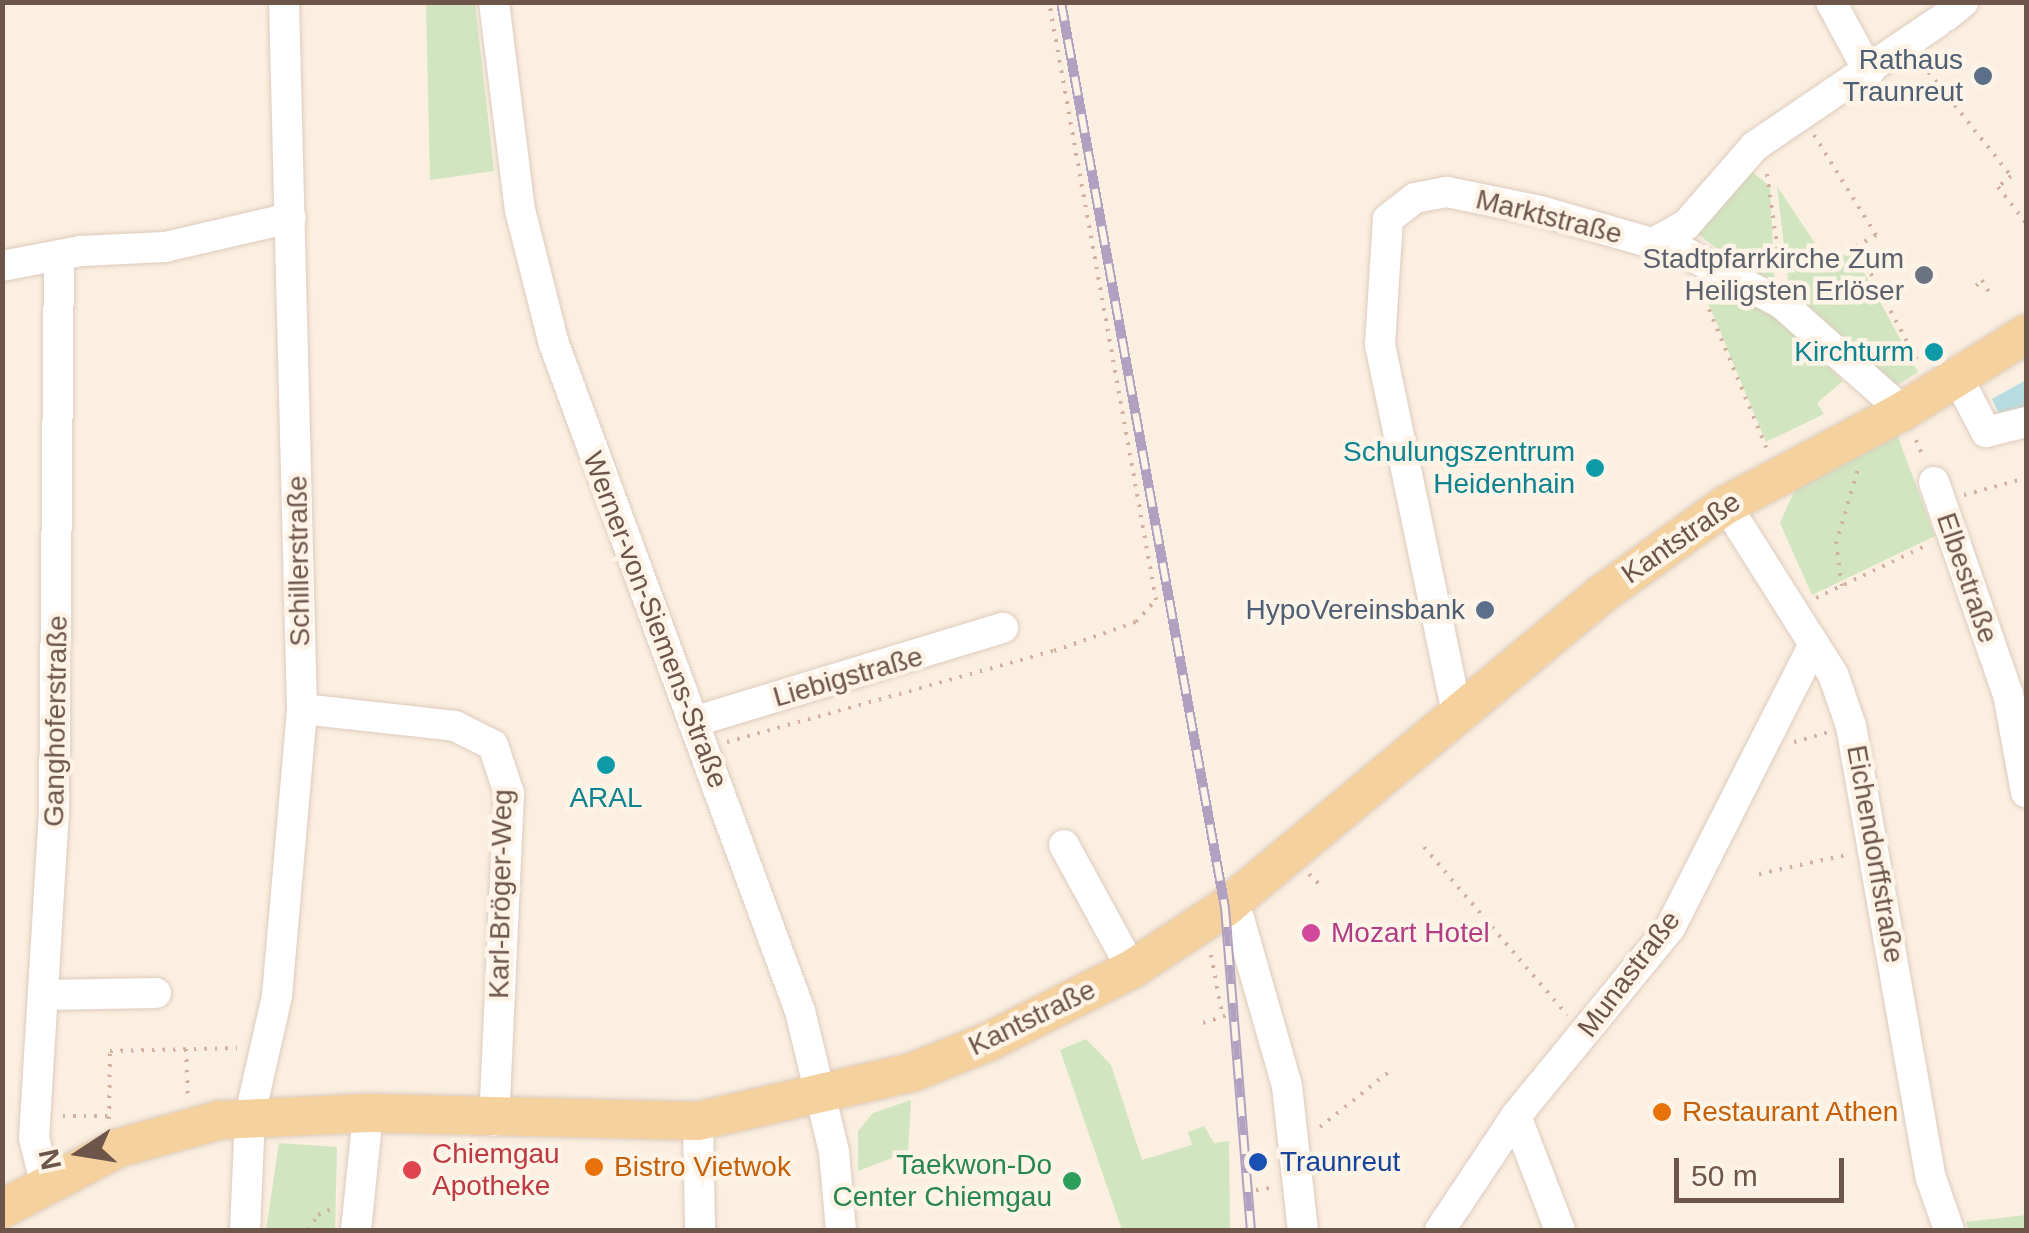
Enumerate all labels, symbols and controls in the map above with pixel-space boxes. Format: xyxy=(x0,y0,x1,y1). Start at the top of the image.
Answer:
place label: Rathaus Traunreut xyxy=(1843,43,1963,109)
marker: Rathaus Traunreut xyxy=(1972,65,1994,87)
street label: Marktstraße xyxy=(1472,183,1626,251)
place label: Stadtpfarrkirche Zum Heiligsten Erlöser xyxy=(1643,242,1904,308)
marker: Stadtpfarrkirche Zum Heiligsten Erlöser xyxy=(1913,264,1935,286)
place label: Kirchturm xyxy=(1794,335,1914,369)
marker: Kirchturm xyxy=(1923,341,1945,363)
place label: Schulungszentrum Heidenhain xyxy=(1343,435,1575,501)
street label: Werner-von-Siemens-Straße xyxy=(575,447,735,793)
marker: Schulungszentrum Heidenhain xyxy=(1584,457,1606,479)
street label: Schillerstraße xyxy=(281,475,317,647)
street label: Kantstraße xyxy=(1615,485,1747,591)
street label: Elbestraße xyxy=(1929,509,2005,647)
place label: HypoVereinsbank xyxy=(1246,593,1465,627)
marker: HypoVereinsbank xyxy=(1474,599,1496,621)
street label: Ganghoferstraße xyxy=(37,615,75,827)
street label: Liebigstraße xyxy=(769,640,927,714)
street label: Eichendorffstraße xyxy=(1839,743,1911,965)
marker: ARAL xyxy=(595,754,617,776)
place label: ARAL xyxy=(569,781,643,815)
street label: Karl-Bröger-Weg xyxy=(482,789,520,999)
street label: Munastraße xyxy=(1571,904,1687,1044)
place label: Mozart Hotel xyxy=(1331,916,1490,950)
marker: Mozart Hotel xyxy=(1300,922,1322,944)
street label: Kantstraße xyxy=(963,973,1101,1063)
place label: Restaurant Athen xyxy=(1682,1095,1900,1129)
marker: Restaurant Athen xyxy=(1651,1101,1673,1123)
north arrow xyxy=(30,1103,130,1203)
place label: Chiemgau Apotheke xyxy=(432,1137,560,1203)
scale bar xyxy=(1679,1138,1849,1200)
place label: Traunreut xyxy=(1280,1145,1400,1179)
text: N xyxy=(33,1146,67,1172)
place label: Taekwon-Do Center Chiemgau xyxy=(833,1148,1052,1214)
marker: Traunreut xyxy=(1245,1149,1271,1175)
place label: Bistro Vietwok xyxy=(614,1150,791,1184)
marker: Bistro Vietwok xyxy=(583,1156,605,1178)
marker: Chiemgau Apotheke xyxy=(401,1159,423,1181)
text: 50 m xyxy=(1691,1159,1758,1192)
marker: Taekwon-Do Center Chiemgau xyxy=(1061,1170,1083,1192)

